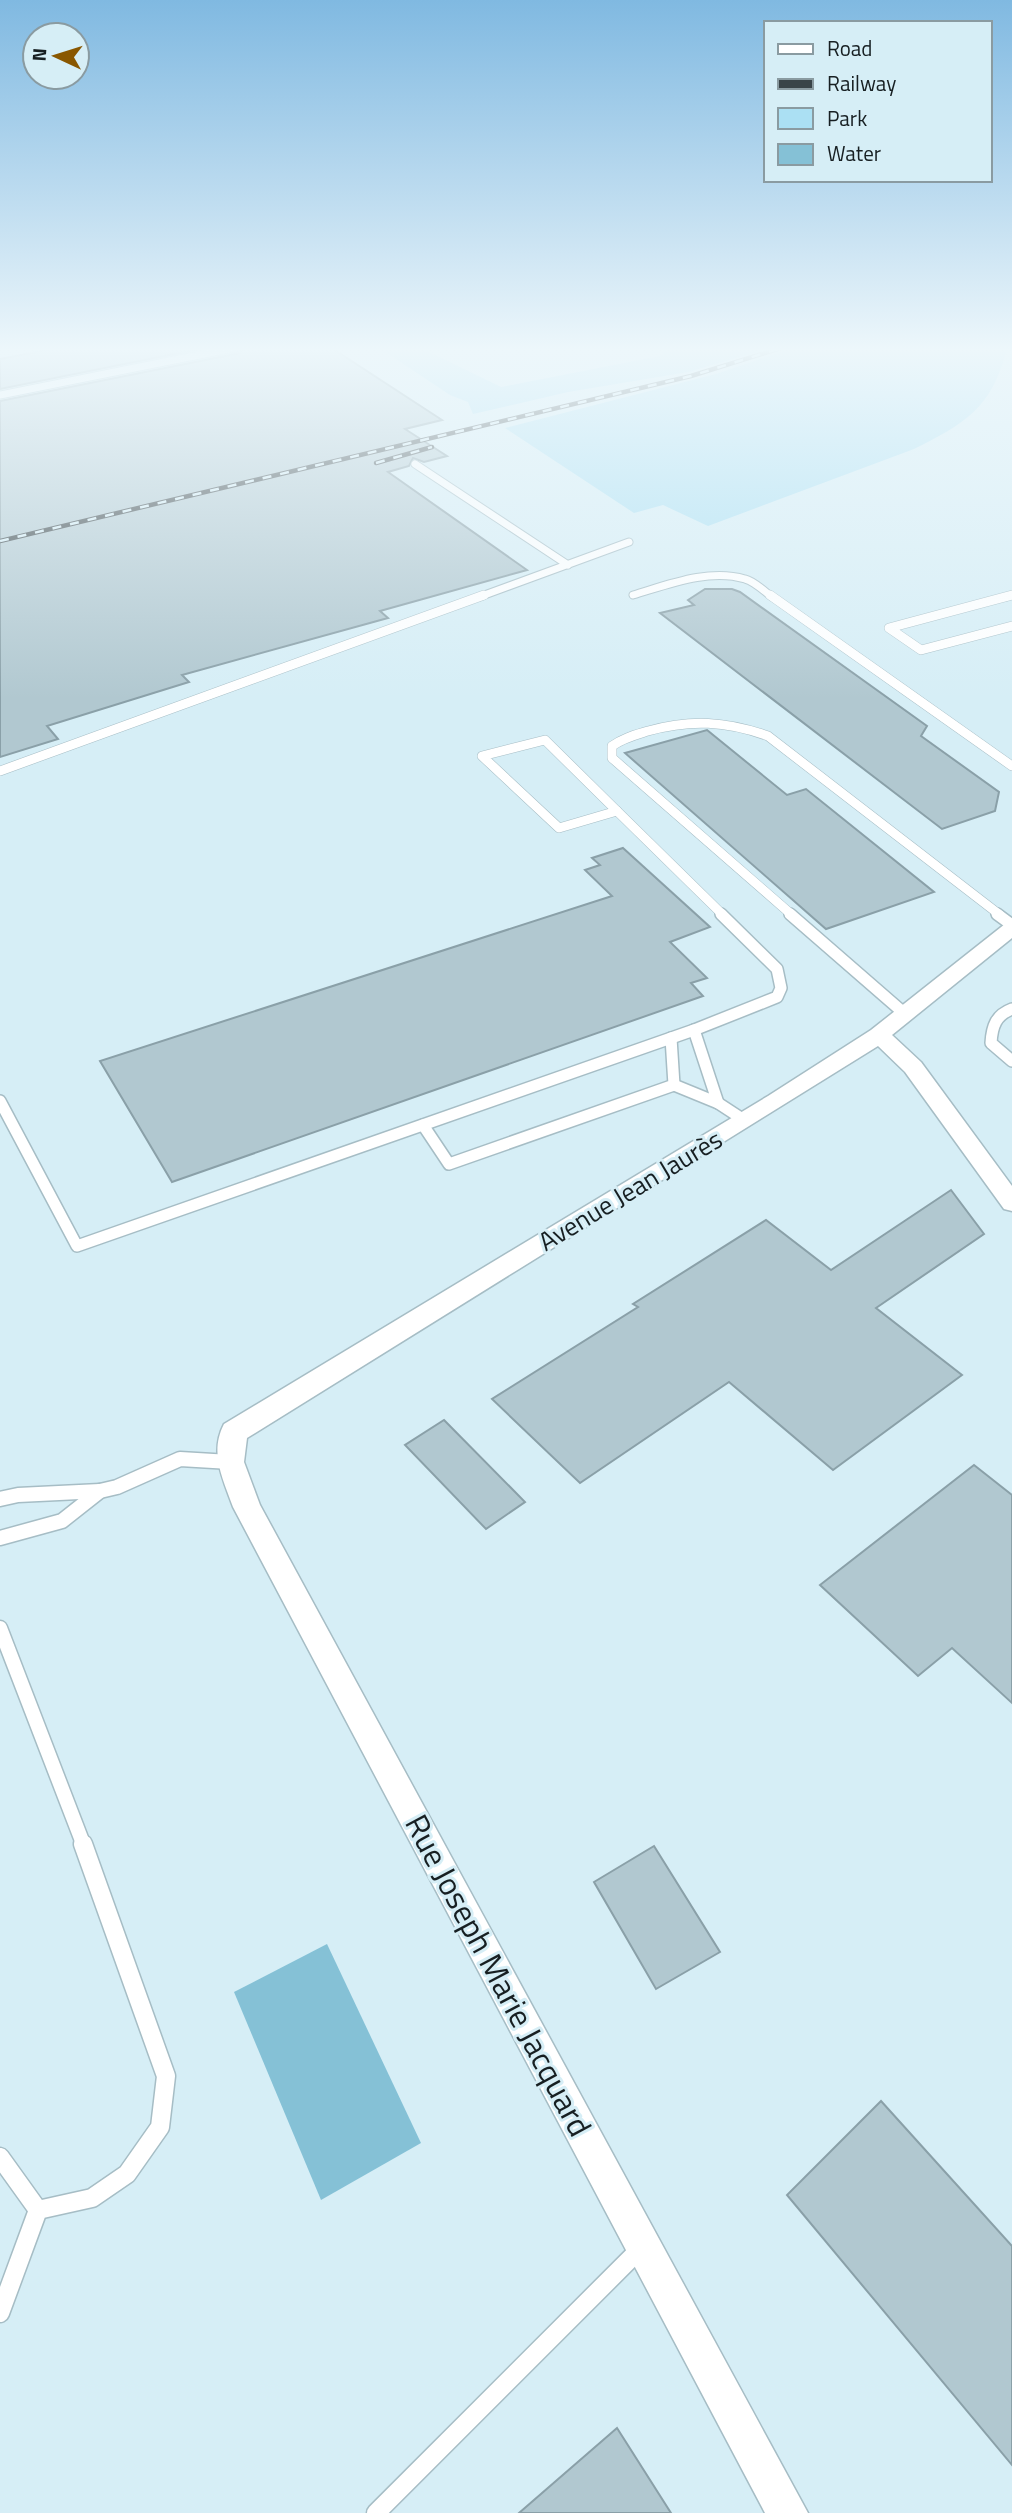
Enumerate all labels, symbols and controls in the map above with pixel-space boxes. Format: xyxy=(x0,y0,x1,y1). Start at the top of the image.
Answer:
north arrow xyxy=(21,21,91,91)
legend xyxy=(764,21,991,182)
text: Road xyxy=(827,32,872,64)
text: N xyxy=(24,47,53,62)
text: Railway xyxy=(827,67,896,99)
text: Park xyxy=(827,102,867,134)
text: Water xyxy=(827,137,881,169)
street label: Avenue Jean Jaurès xyxy=(531,1120,729,1260)
street label: Rue Joseph Marie Jacquard xyxy=(394,1805,604,2145)

